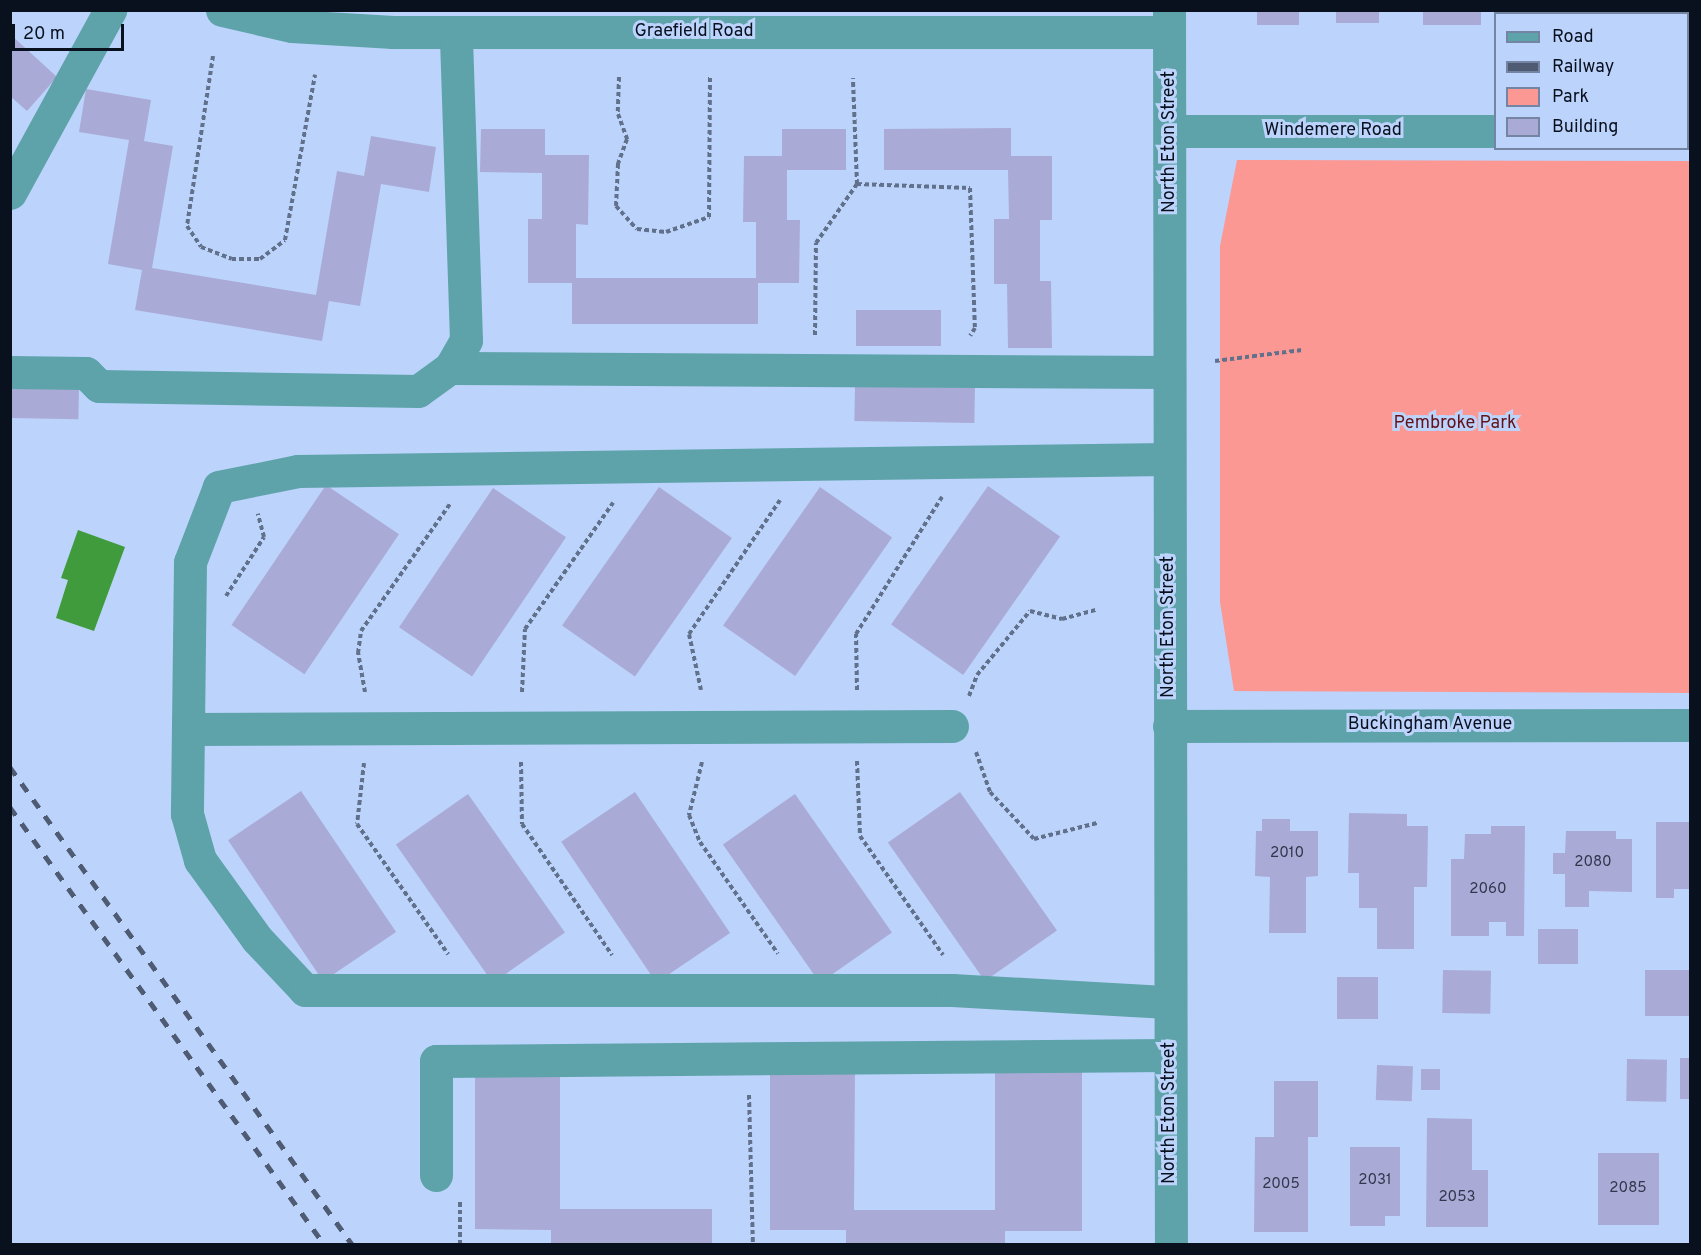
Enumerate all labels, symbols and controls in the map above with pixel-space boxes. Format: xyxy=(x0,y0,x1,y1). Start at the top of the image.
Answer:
scale bar xyxy=(15,12,128,50)
legend xyxy=(1494,12,1689,150)
street label: Graefield Road xyxy=(634,21,754,43)
text: 20 m xyxy=(23,23,65,46)
text: Road xyxy=(1552,26,1594,49)
text: Railway xyxy=(1552,56,1614,79)
street label: North Eton Street xyxy=(1159,71,1181,213)
text: Park xyxy=(1552,86,1589,109)
text: Building xyxy=(1552,116,1618,139)
street label: Windemere Road xyxy=(1264,120,1402,142)
park label: Pembroke Park xyxy=(1393,413,1517,435)
street label: North Eton Street xyxy=(1158,556,1180,698)
street label: Buckingham Avenue xyxy=(1347,714,1513,736)
house number: 2010 xyxy=(1270,845,1304,863)
house number: 2080 xyxy=(1574,854,1612,872)
house number: 2060 xyxy=(1469,881,1507,899)
street label: North Eton Street xyxy=(1159,1042,1181,1184)
house number: 2031 xyxy=(1358,1172,1392,1190)
house number: 2005 xyxy=(1262,1176,1300,1194)
house number: 2085 xyxy=(1609,1180,1647,1198)
house number: 2053 xyxy=(1438,1189,1476,1207)

